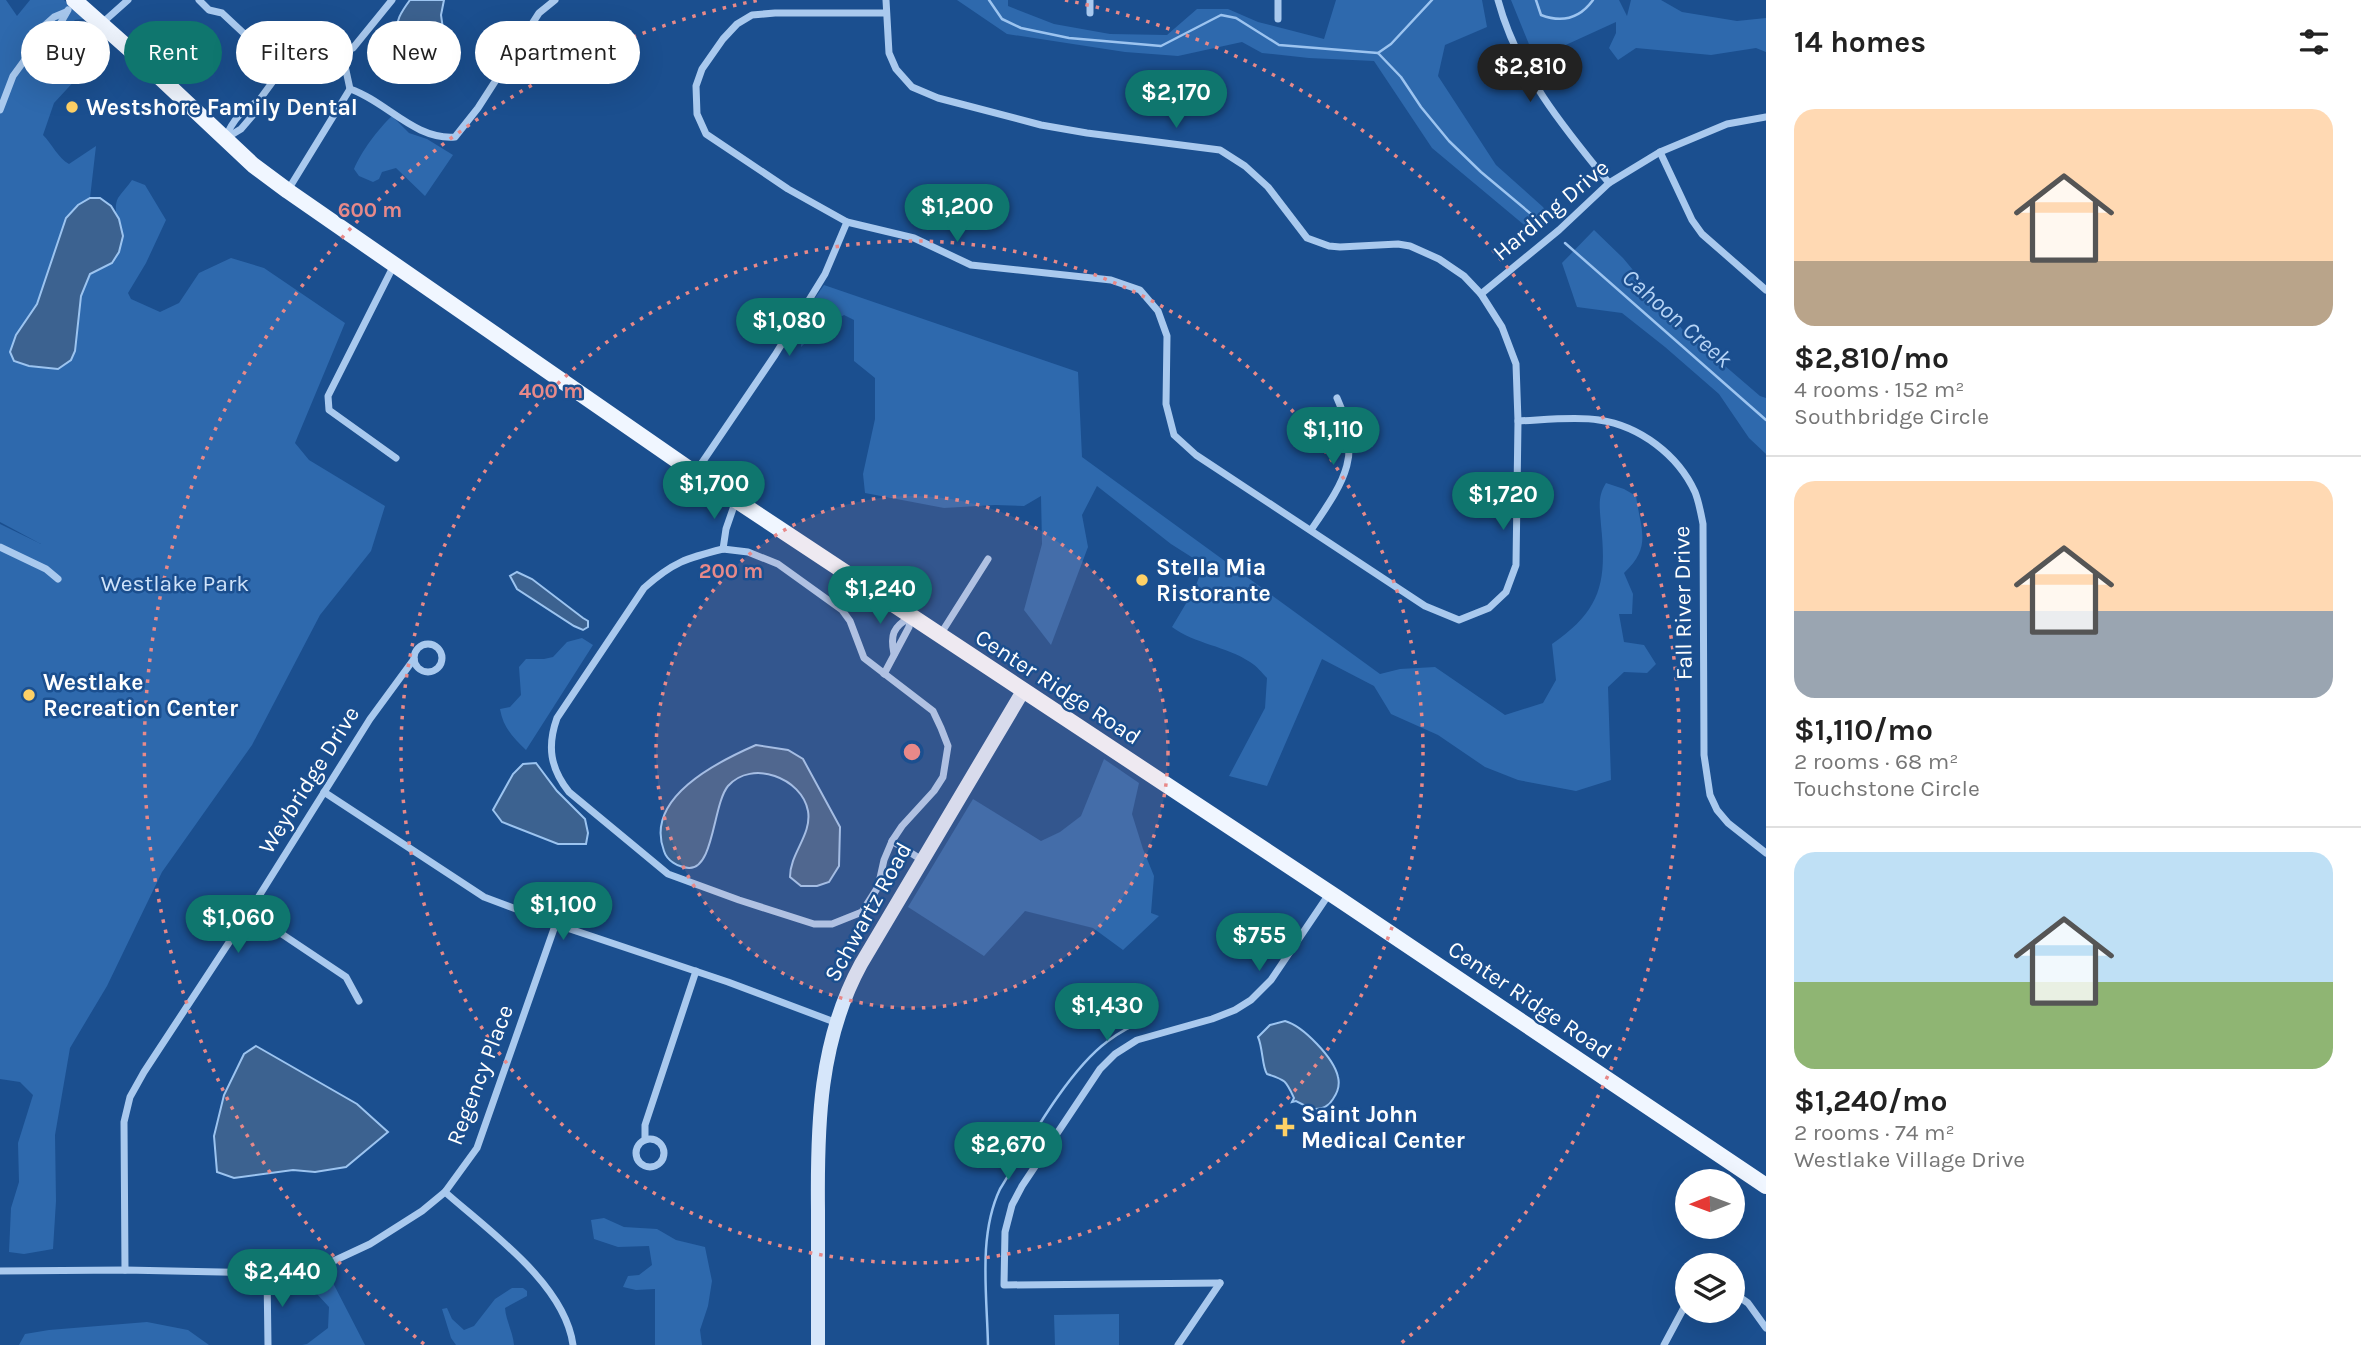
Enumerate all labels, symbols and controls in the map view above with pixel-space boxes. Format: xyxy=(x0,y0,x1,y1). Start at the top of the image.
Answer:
chip: Buy xyxy=(21,21,110,84)
chip: Rent xyxy=(124,21,222,84)
chip: Filters xyxy=(236,21,353,84)
chip: New xyxy=(367,21,461,84)
chip: Apartment xyxy=(475,21,640,84)
icon: filters xyxy=(2295,23,2333,61)
text: 14 homes xyxy=(1794,24,1926,60)
pin: $2,810 xyxy=(1473,44,1587,104)
text: $2,810 xyxy=(1493,53,1567,80)
pin: $2,170 xyxy=(1119,71,1233,130)
text: $2,170 xyxy=(1141,79,1211,106)
place label: Westshore Family Dental xyxy=(86,94,358,121)
marker: Westshore Family Dental xyxy=(64,99,80,115)
street label: Harding Drive xyxy=(1488,154,1614,266)
icon: home xyxy=(2001,155,2127,281)
pin: $1,200 xyxy=(900,184,1014,244)
text: $1,200 xyxy=(921,193,993,220)
text: 600 m xyxy=(338,198,402,222)
water label: Cahoon Creek xyxy=(1616,263,1738,374)
pin: $1,080 xyxy=(732,298,846,358)
text: $1,080 xyxy=(752,307,826,334)
text: $2,810/mo xyxy=(1794,340,1949,376)
text: 4 rooms · 152 m² xyxy=(1794,376,1965,403)
text: 400 m xyxy=(519,379,583,403)
text: Southbridge Circle xyxy=(1794,403,1989,430)
pin: $1,110 xyxy=(1276,407,1390,467)
text: $1,110 xyxy=(1303,416,1363,443)
pin: $1,700 xyxy=(657,462,771,521)
text: $1,700 xyxy=(679,470,749,497)
pin: $1,720 xyxy=(1446,472,1560,532)
text: $1,720 xyxy=(1468,481,1538,508)
street label: Fall River Drive xyxy=(1668,526,1698,680)
icon: home xyxy=(2001,527,2127,653)
place label: Stella Mia Ristorante xyxy=(1156,554,1271,607)
text: 200 m xyxy=(699,559,763,583)
pin: $1,240 xyxy=(823,566,937,626)
park label: Westlake Park xyxy=(101,570,249,597)
marker: Stella Mia Ristorante xyxy=(1134,572,1150,588)
text: $1,240 xyxy=(844,575,916,602)
street label: Center Ridge Road xyxy=(970,623,1146,751)
place label: Westlake Recreation Center xyxy=(43,669,238,722)
marker: Westlake Recreation Center xyxy=(21,687,37,703)
street label: Weybridge Drive xyxy=(253,701,365,859)
text: $1,110/mo xyxy=(1794,712,1933,748)
centre of rings xyxy=(900,740,924,764)
text: 2 rooms · 68 m² xyxy=(1794,748,1958,775)
text: Touchstone Circle xyxy=(1794,775,1980,802)
street label: Schwartz Road xyxy=(819,838,917,986)
pin: $1,100 xyxy=(506,883,620,942)
text: $1,100 xyxy=(529,891,597,918)
pin: $1,060 xyxy=(181,895,295,955)
icon: home xyxy=(2001,898,2127,1024)
text: $1,060 xyxy=(202,904,274,931)
pin: $755 xyxy=(1218,914,1300,973)
text: $755 xyxy=(1232,922,1286,949)
street label: Center Ridge Road xyxy=(1443,935,1617,1065)
pin: $1,430 xyxy=(1050,984,1164,1043)
text: $1,430 xyxy=(1071,992,1143,1019)
street label: Regency Place xyxy=(441,1001,519,1149)
text: $1,240/mo xyxy=(1794,1083,1948,1119)
place label: Saint John Medical Center xyxy=(1301,1101,1465,1154)
marker: Saint John Medical Center xyxy=(1275,1117,1295,1137)
text: 2 rooms · 74 m² xyxy=(1794,1119,1955,1146)
pin: $2,670 xyxy=(951,1122,1065,1182)
text: $2,670 xyxy=(970,1131,1046,1158)
text: Westlake Village Drive xyxy=(1794,1146,2025,1173)
north arrow xyxy=(1675,1169,1745,1239)
map controls xyxy=(1675,1169,1745,1323)
pin: $2,440 xyxy=(225,1250,339,1309)
button: layers xyxy=(1675,1253,1745,1323)
text: $2,440 xyxy=(243,1258,321,1285)

